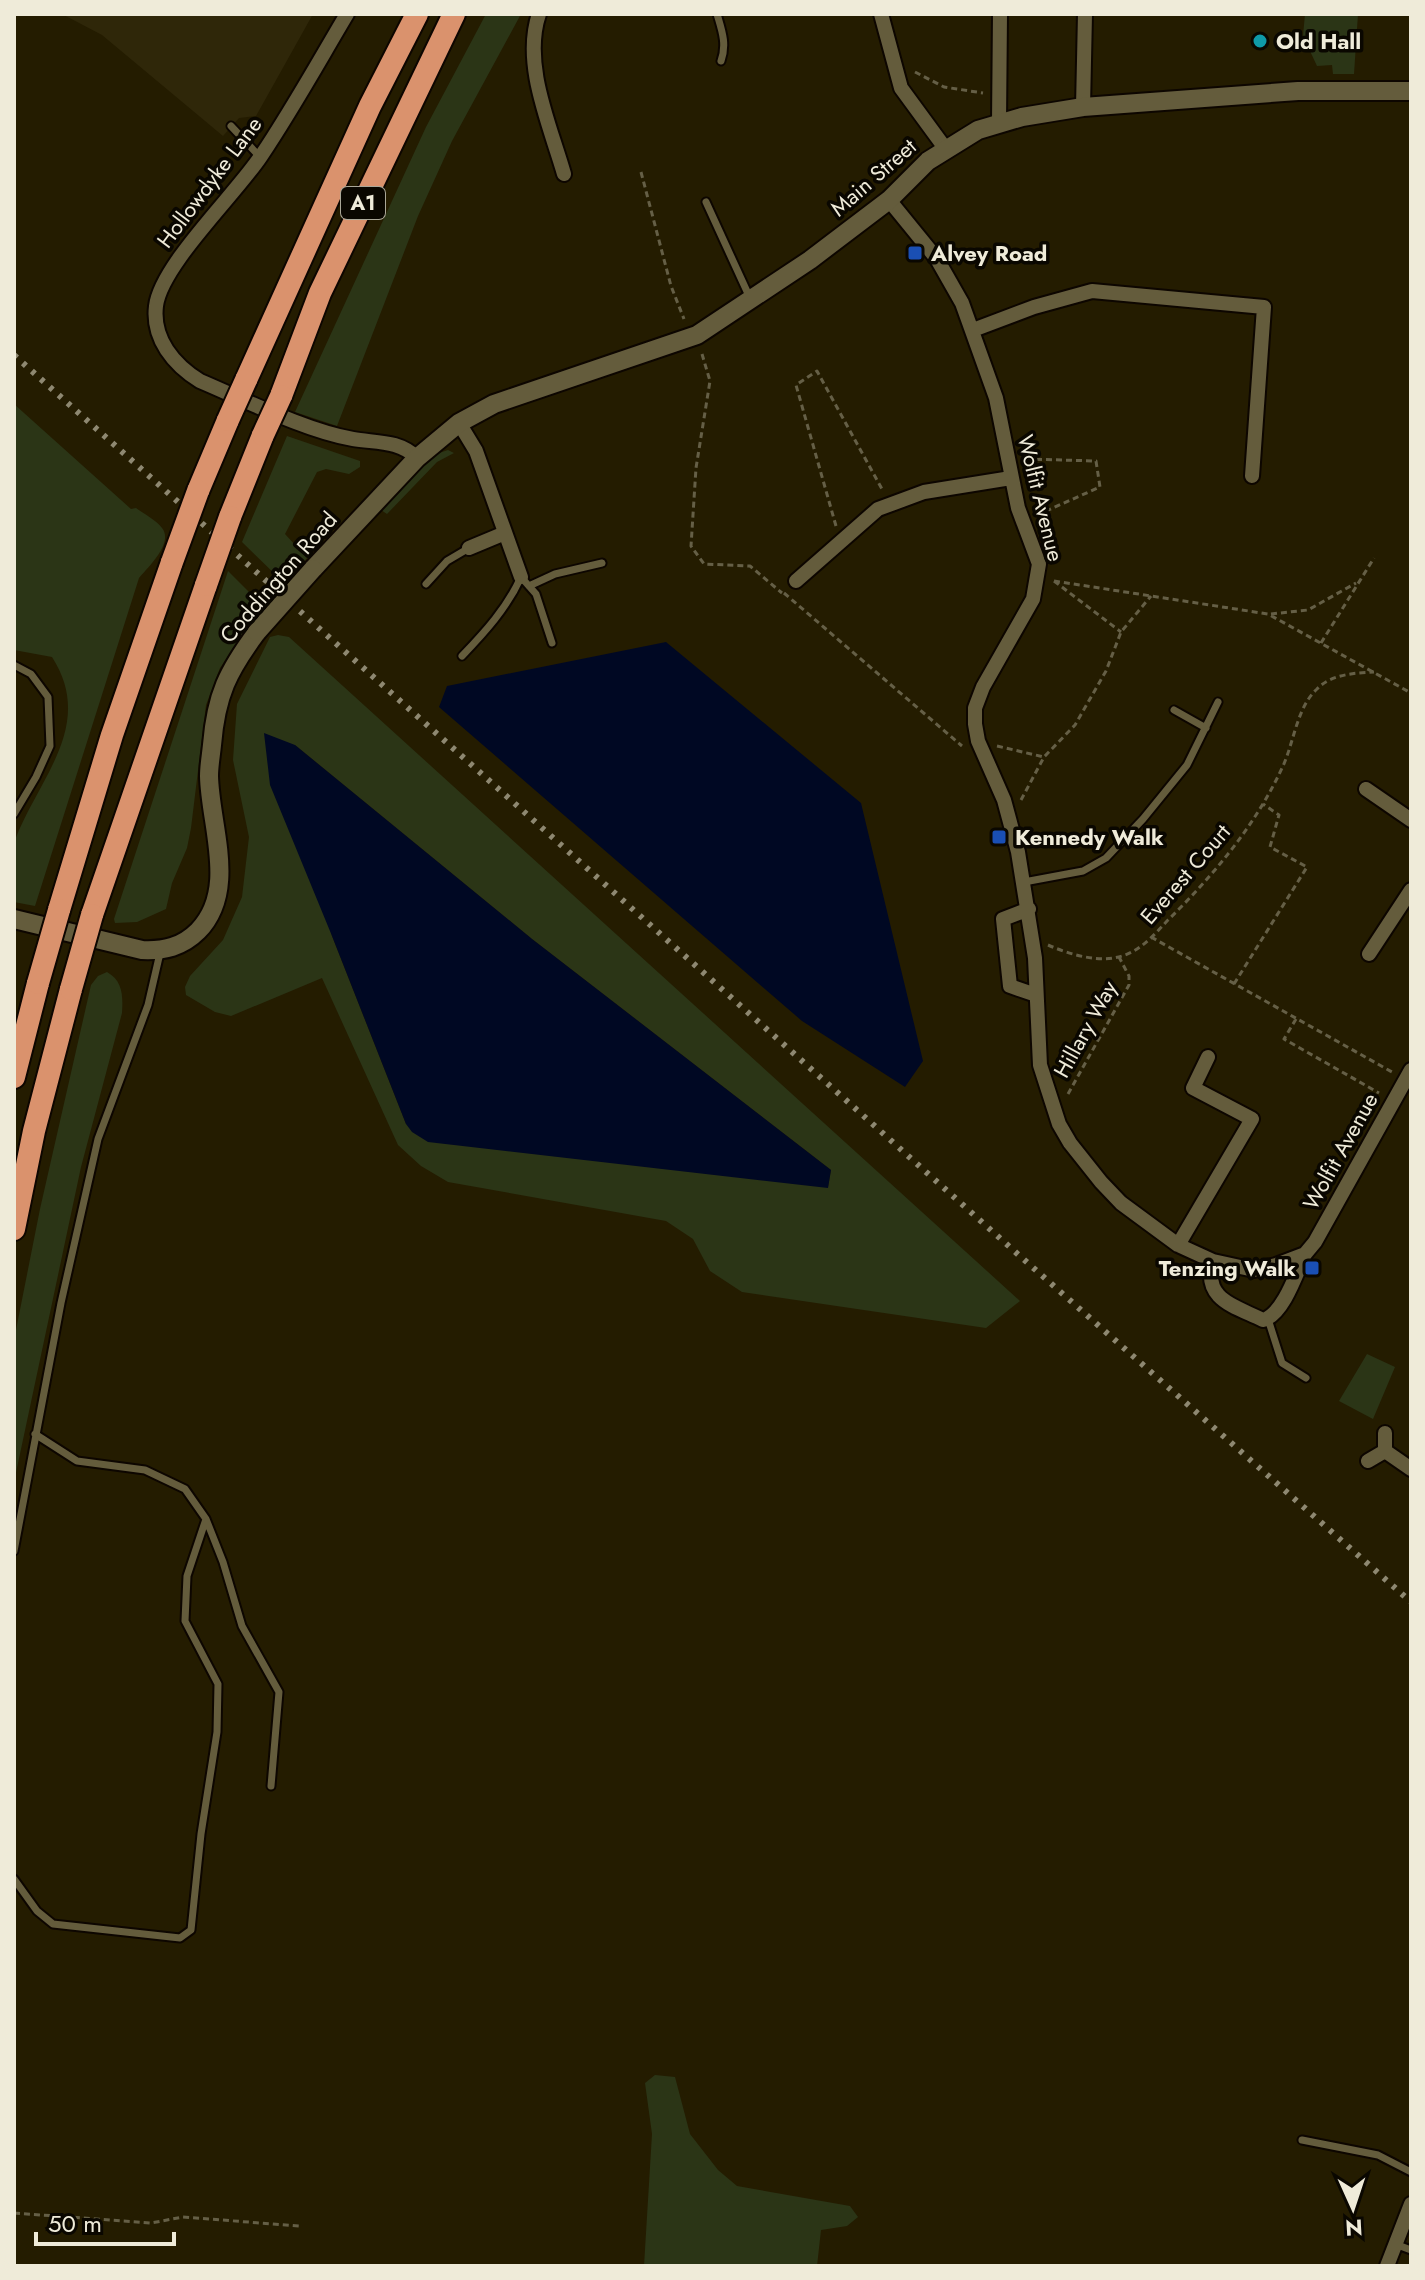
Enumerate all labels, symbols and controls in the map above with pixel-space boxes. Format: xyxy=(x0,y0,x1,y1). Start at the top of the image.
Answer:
place label: Old Hall xyxy=(1276,25,1361,57)
marker: Old Hall xyxy=(1251,32,1269,50)
street label: Hollowdyke Lane xyxy=(149,110,269,254)
street label: Main Street xyxy=(823,130,924,223)
road number: A1 xyxy=(341,187,385,219)
place label: Alvey Road xyxy=(930,237,1047,269)
marker: Alvey Road xyxy=(906,244,924,262)
street label: Wolfit Avenue xyxy=(1010,431,1072,565)
street label: Coddington Road xyxy=(212,504,344,650)
street label: Everest Court xyxy=(1132,816,1238,931)
place label: Kennedy Walk xyxy=(1015,821,1164,853)
marker: Kennedy Walk xyxy=(990,828,1008,846)
street label: Hillary Way xyxy=(1045,974,1125,1083)
street label: Wolfit Avenue xyxy=(1295,1087,1385,1215)
place label: Tenzing Walk xyxy=(1159,1252,1296,1284)
marker: Tenzing Walk xyxy=(1303,1259,1321,1277)
north arrow xyxy=(1313,2168,1393,2248)
scale bar xyxy=(36,2196,174,2246)
text: 50 m xyxy=(48,2206,102,2241)
text: N xyxy=(1344,2212,1364,2244)

